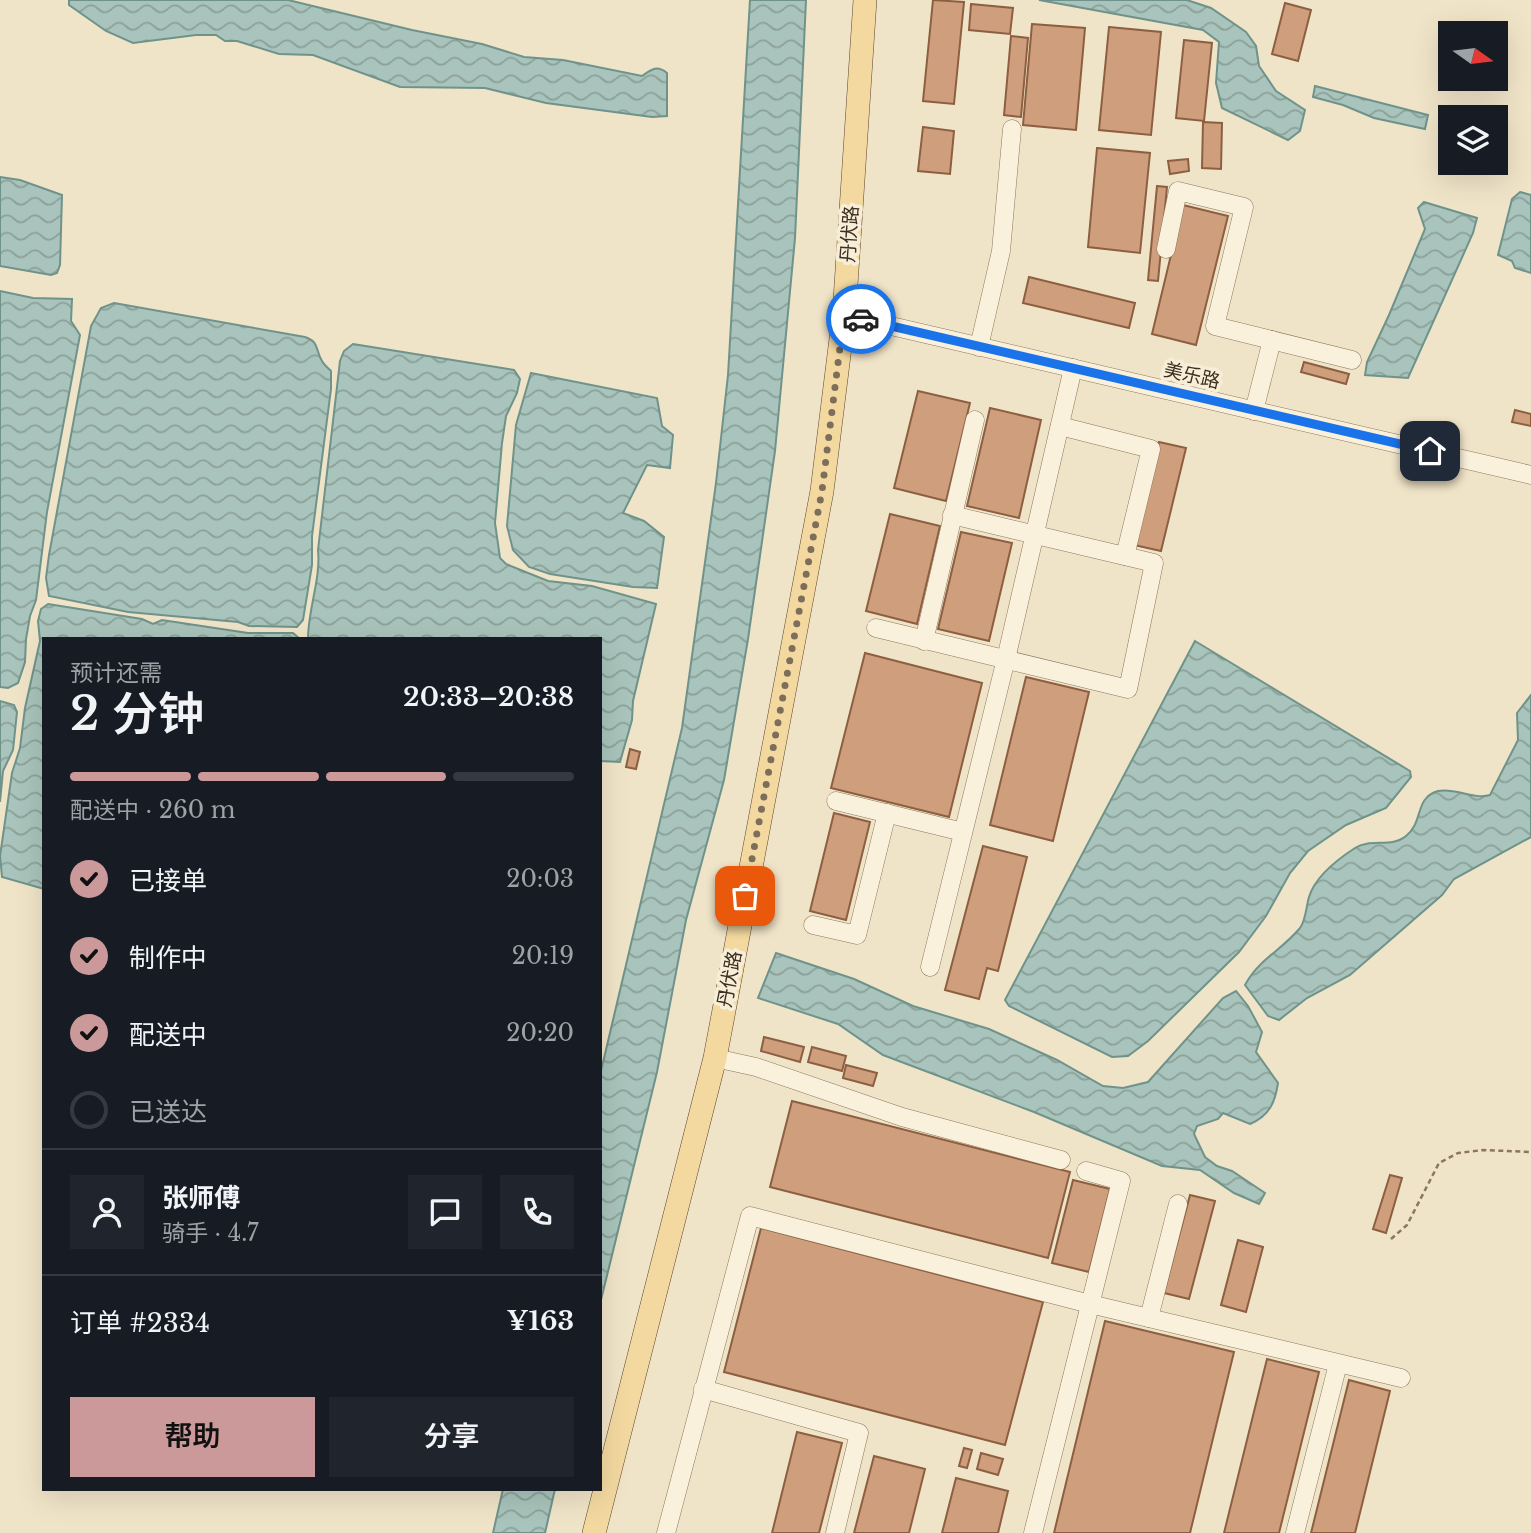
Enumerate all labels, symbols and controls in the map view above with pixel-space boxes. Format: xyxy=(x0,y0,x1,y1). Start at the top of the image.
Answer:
north arrow xyxy=(1438,21,1508,91)
map controls xyxy=(1438,21,1508,175)
button: layers xyxy=(1438,105,1508,175)
street label: 丹伏路 xyxy=(836,205,863,263)
courier xyxy=(826,284,896,354)
icon: car xyxy=(842,300,880,338)
street label: 美乐路 xyxy=(1162,358,1222,393)
pin xyxy=(1400,421,1460,481)
icon: home xyxy=(1411,432,1449,470)
text: 预计还需 xyxy=(70,659,162,687)
text: 20:33–20:38 xyxy=(403,681,574,713)
text: 2 分钟 xyxy=(70,685,204,742)
text: 配送中 · 260 m xyxy=(70,796,235,824)
icon: check xyxy=(70,860,108,898)
text: 已接单 xyxy=(129,865,207,897)
text: 20:03 xyxy=(506,865,574,893)
pin xyxy=(715,866,775,926)
icon: bag xyxy=(726,877,764,915)
icon: check xyxy=(70,937,108,975)
text: 制作中 xyxy=(129,942,207,974)
text: 20:19 xyxy=(512,942,574,970)
street label: 丹伏路 xyxy=(713,949,746,1009)
icon: check xyxy=(70,1014,108,1052)
text: 配送中 xyxy=(129,1019,207,1051)
text: 20:20 xyxy=(506,1019,574,1047)
text: 已送达 xyxy=(129,1096,207,1128)
button: person xyxy=(70,1175,144,1249)
button: chat xyxy=(408,1175,482,1249)
button: phone xyxy=(500,1175,574,1249)
text: 张师傅 xyxy=(162,1182,240,1214)
text: 骑手 · 4.7 xyxy=(162,1219,259,1247)
text: ¥163 xyxy=(506,1305,574,1337)
text: 订单 #2334 xyxy=(70,1307,210,1339)
button: 帮助 xyxy=(70,1397,315,1477)
button: 分享 xyxy=(329,1397,574,1477)

